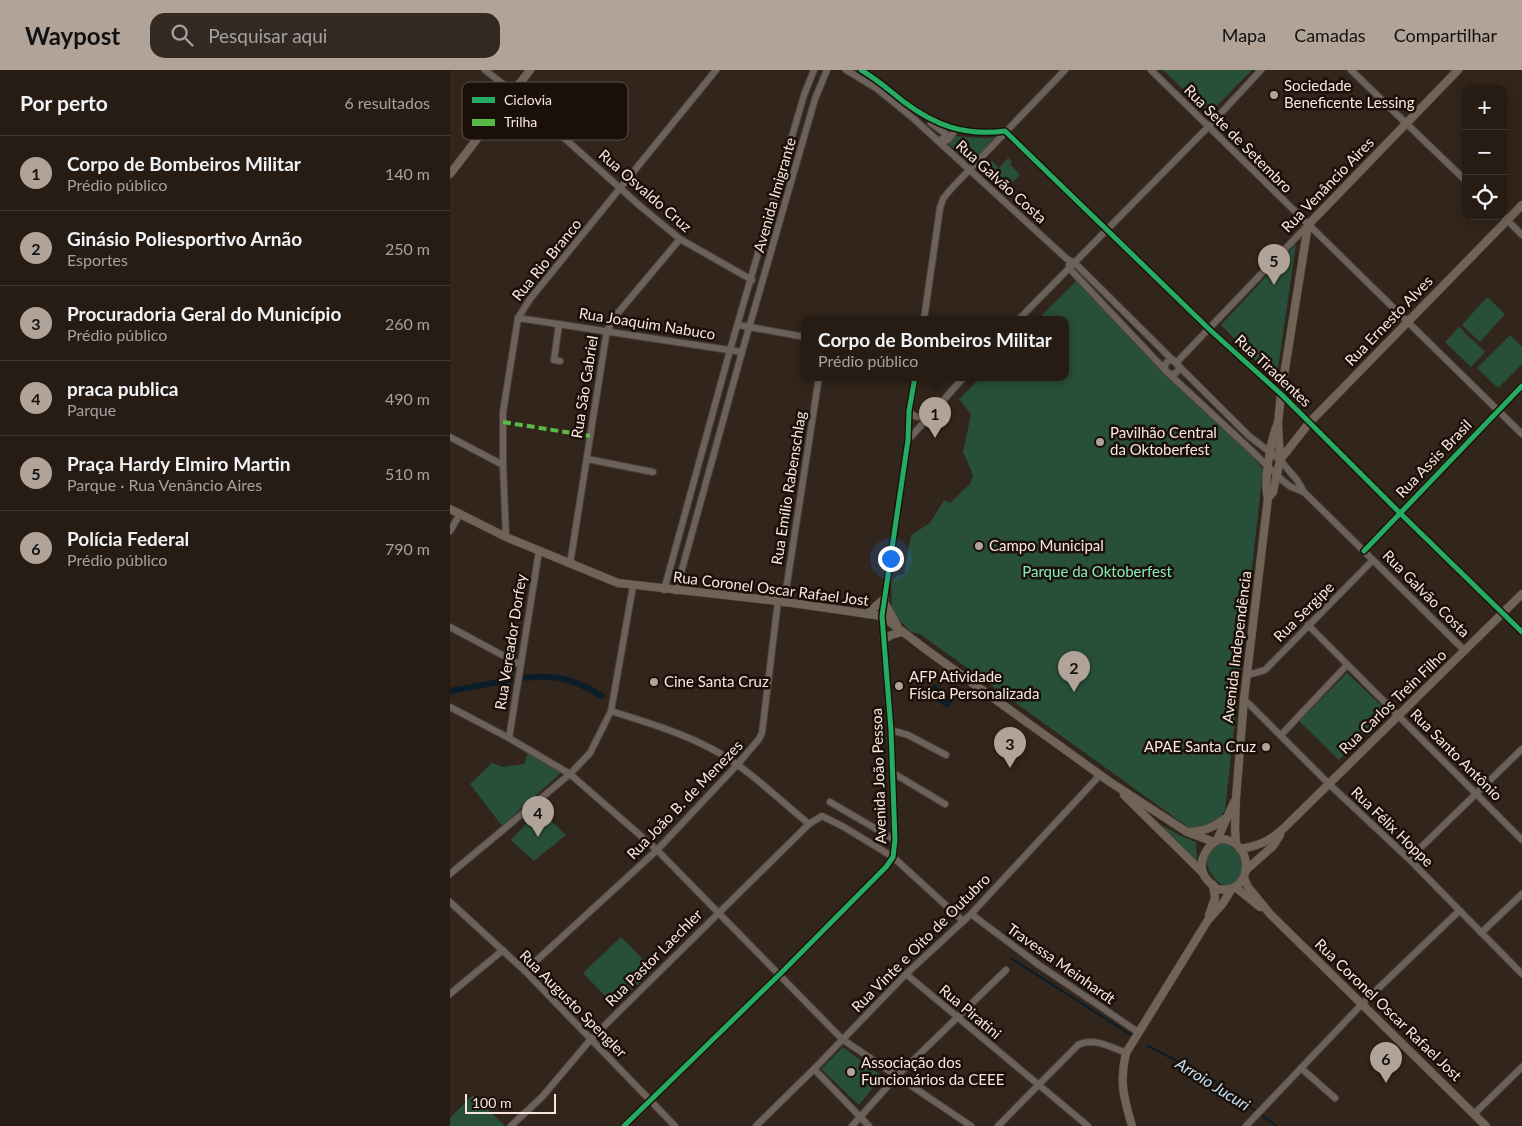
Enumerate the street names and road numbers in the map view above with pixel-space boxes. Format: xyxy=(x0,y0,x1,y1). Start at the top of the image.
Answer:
street label: Rua Sete de Setembro xyxy=(1181,80,1297,196)
street label: Rua Venâncio Aires xyxy=(1277,133,1377,236)
street label: Avenida Imigrante xyxy=(749,135,799,254)
street label: Rua Galvão Costa xyxy=(953,136,1051,227)
street label: Rua Osvaldo Cruz xyxy=(596,145,696,236)
street label: Rua Rio Branco xyxy=(508,215,585,304)
street label: Rua Ernesto Alves xyxy=(1341,272,1436,369)
street label: Rua Joaquim Nabuco xyxy=(578,303,717,343)
street label: Rua Tiradentes xyxy=(1232,330,1316,410)
street label: Rua São Gabriel xyxy=(567,334,601,440)
street label: Rua Emílio Rabenschlag xyxy=(767,410,809,566)
street label: Rua Assis Brasil xyxy=(1392,416,1475,501)
street label: Rua Galvão Costa xyxy=(1379,546,1474,641)
street label: Rua Coronel Oscar Rafael Jost xyxy=(672,567,871,609)
street label: Avenida Independência xyxy=(1218,570,1254,724)
street label: Rua Vereador Dorfey xyxy=(490,572,530,711)
street label: Rua Sergipe xyxy=(1269,577,1337,645)
street label: Rua Carlos Trein Filho xyxy=(1335,645,1450,757)
street label: Rua Santo Antônio xyxy=(1407,705,1506,804)
street label: Avenida João Pessoa xyxy=(867,708,889,844)
street label: Rua João B. de Menezes xyxy=(623,736,746,863)
street label: Rua Félix Hoppe xyxy=(1348,782,1438,870)
street label: Rua Vinte e Oito de Outubro xyxy=(847,869,993,1015)
street label: Rua Pastor Laechler xyxy=(601,905,706,1010)
street label: Travessa Meinhardt xyxy=(1004,919,1120,1008)
street label: Rua Coronel Oscar Rafael Jost xyxy=(1312,934,1466,1085)
street label: Rua Augusto Spengler xyxy=(516,946,631,1061)
street label: Rua Piratini xyxy=(936,980,1005,1042)

